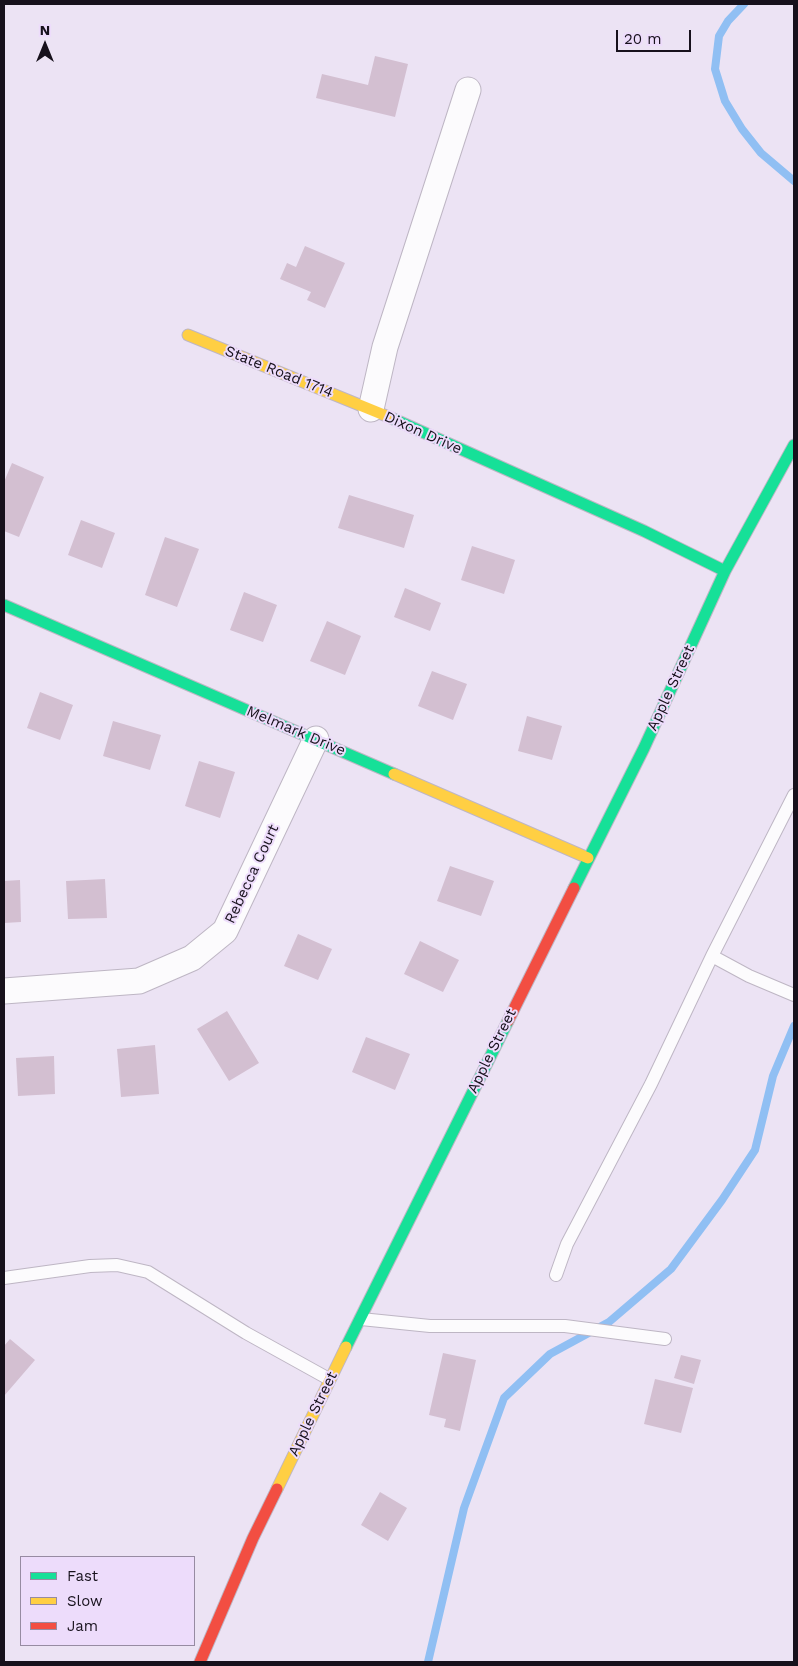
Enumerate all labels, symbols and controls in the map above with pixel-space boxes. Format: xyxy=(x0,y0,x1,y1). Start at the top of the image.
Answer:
north arrow xyxy=(20,20,70,70)
scale bar xyxy=(618,20,693,52)
text: N xyxy=(40,22,50,38)
text: 20 m xyxy=(624,30,662,48)
street label: State Road 1714 xyxy=(222,342,336,402)
street label: Dixon Drive xyxy=(381,408,465,458)
street label: Apple Street xyxy=(643,642,699,734)
street label: Melmark Drive xyxy=(244,702,348,760)
street label: Rebecca Court xyxy=(221,822,283,926)
street label: Apple Street xyxy=(464,1006,520,1096)
street label: Apple Street xyxy=(285,1369,341,1459)
legend xyxy=(20,1556,195,1646)
text: Fast xyxy=(67,1567,98,1585)
text: Slow xyxy=(67,1592,103,1610)
text: Jam xyxy=(67,1617,98,1635)

